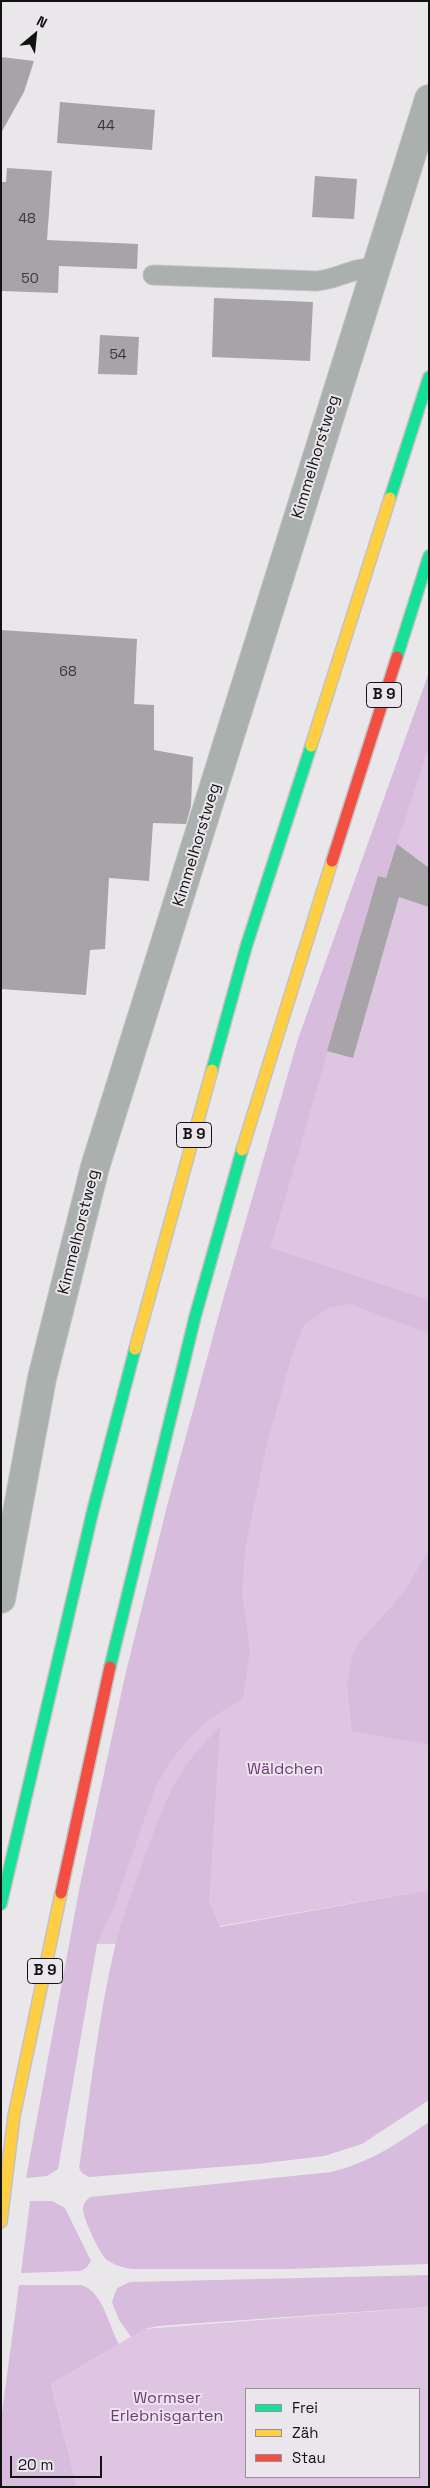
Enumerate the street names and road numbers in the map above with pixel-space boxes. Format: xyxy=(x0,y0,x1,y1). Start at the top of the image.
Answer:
street label: Kimmelhorstweg xyxy=(288,393,344,521)
road number: B 9 xyxy=(366,682,402,708)
street label: Kimmelhorstweg xyxy=(169,781,225,909)
road number: B 9 xyxy=(176,1122,212,1148)
street label: Kimmelhorstweg xyxy=(54,1167,104,1297)
road number: B 9 xyxy=(28,1958,62,1984)

